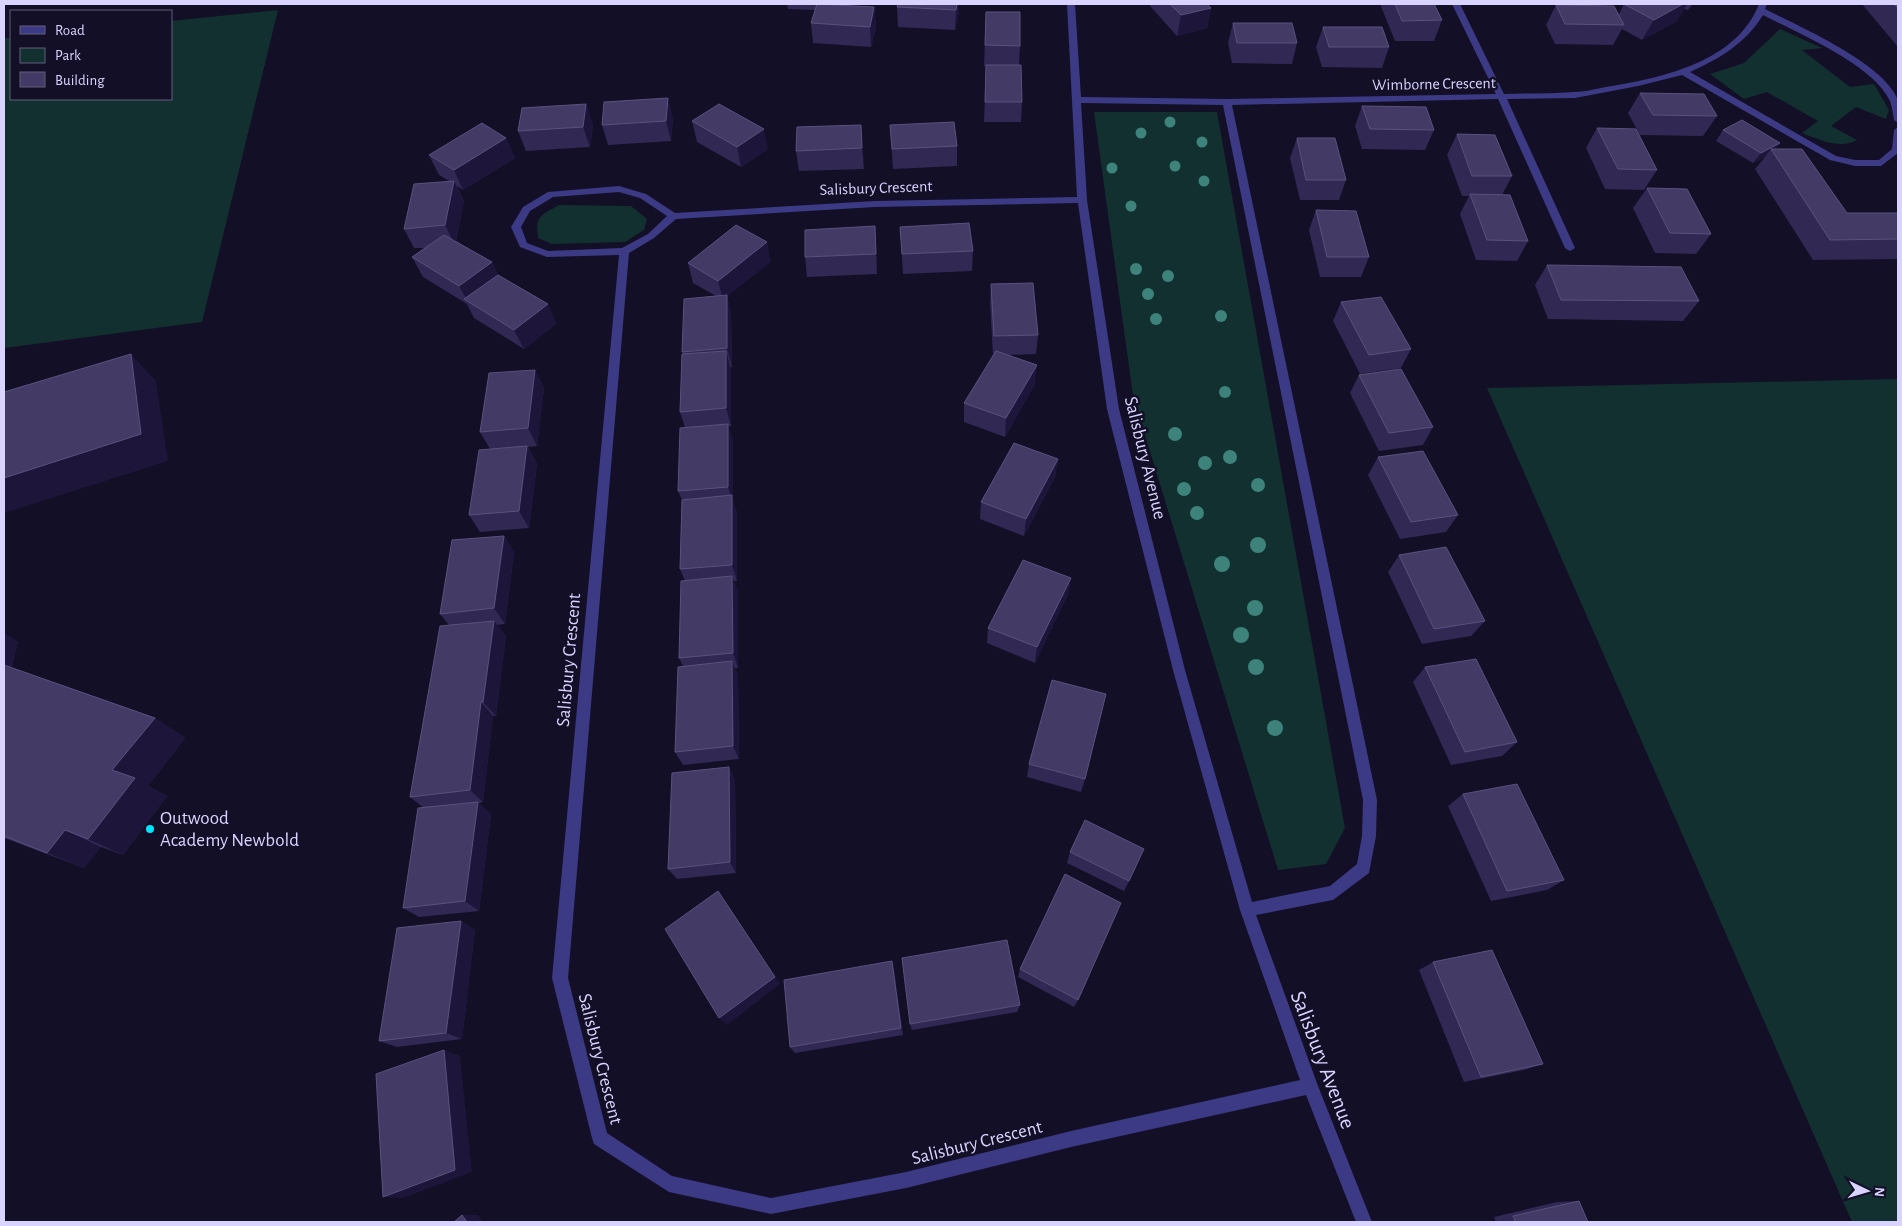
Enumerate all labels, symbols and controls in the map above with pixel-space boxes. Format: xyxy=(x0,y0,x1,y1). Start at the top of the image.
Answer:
legend xyxy=(10,10,172,100)
text: Road xyxy=(55,23,85,38)
text: Park xyxy=(55,48,81,63)
text: Building xyxy=(55,73,105,88)
street label: Wimborne Crescent xyxy=(1372,75,1496,93)
street label: Salisbury Crescent xyxy=(819,178,933,199)
street label: Salisbury Avenue xyxy=(1121,395,1169,521)
street label: Salisbury Crescent xyxy=(554,592,584,728)
place label: Outwood Academy Newbold xyxy=(160,809,299,850)
marker: Outwood Academy Newbold xyxy=(144,823,156,835)
street label: Salisbury Avenue xyxy=(1287,988,1359,1132)
street label: Salisbury Crescent xyxy=(575,992,625,1126)
street label: Salisbury Crescent xyxy=(910,1118,1044,1168)
north arrow xyxy=(1842,1166,1892,1216)
text: N xyxy=(1872,1187,1886,1198)

